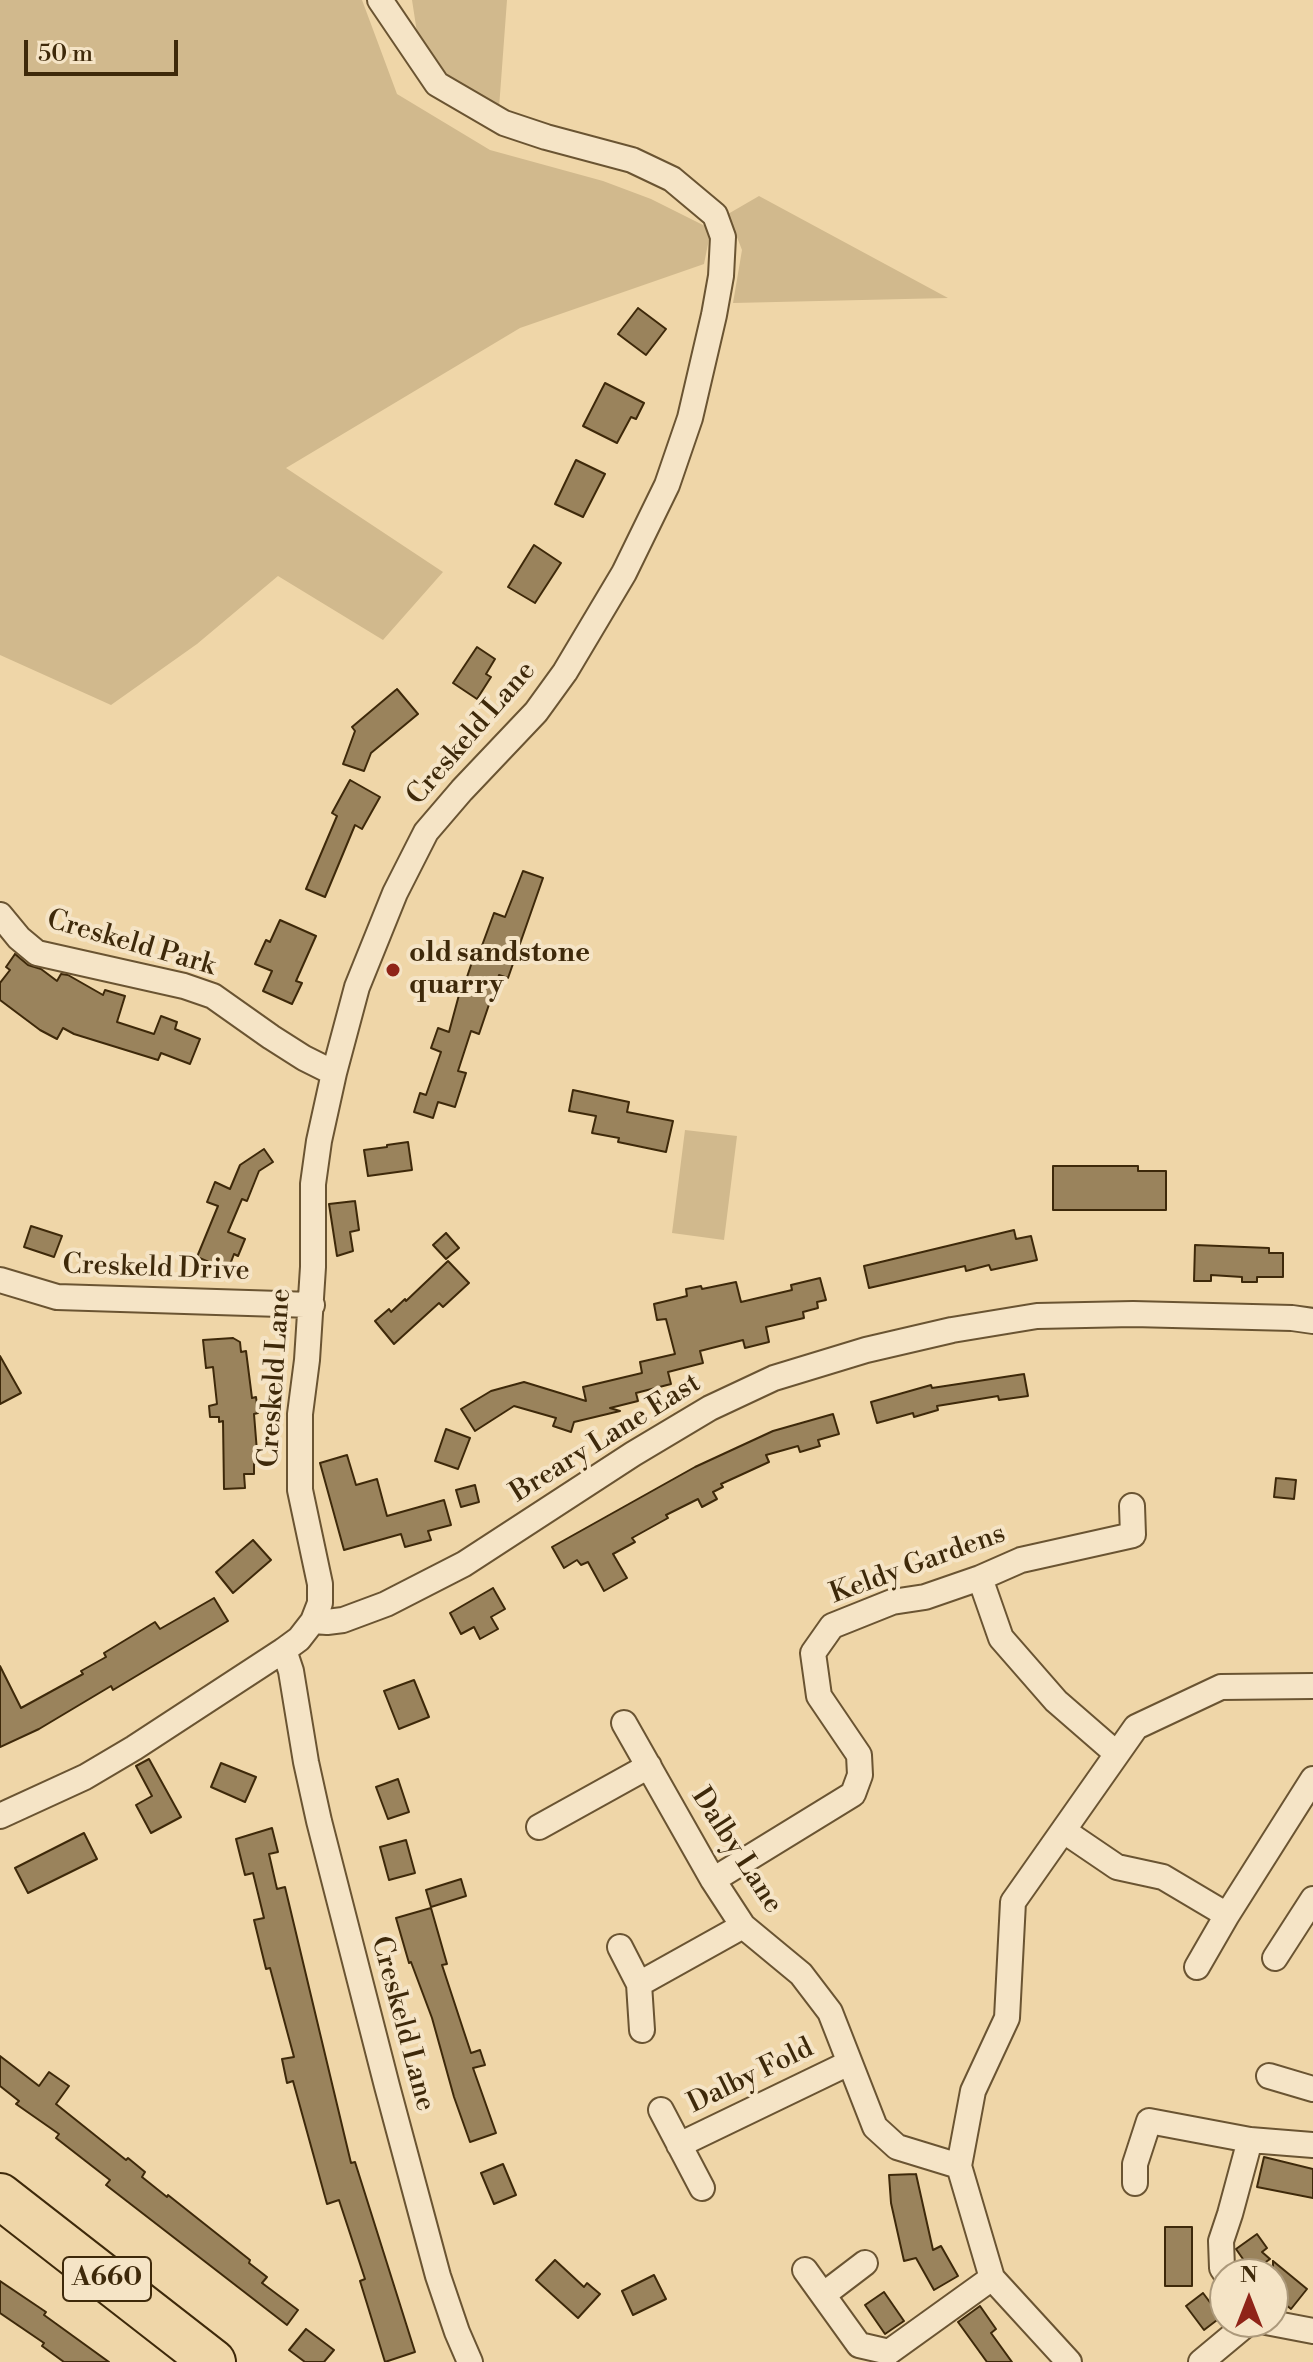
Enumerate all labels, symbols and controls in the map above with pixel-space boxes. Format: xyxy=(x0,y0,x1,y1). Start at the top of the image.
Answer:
scale bar xyxy=(28,24,182,74)
text: 50 m xyxy=(38,39,93,69)
street label: Creskeld Lane xyxy=(400,655,544,813)
street label: Creskeld Park xyxy=(43,904,219,984)
place label: old sandstone quarry xyxy=(409,937,590,1003)
marker: old sandstone quarry xyxy=(384,961,402,979)
street label: Creskeld Drive xyxy=(62,1249,250,1289)
street label: Creskeld Lane xyxy=(253,1287,299,1469)
street label: Breary Lane East xyxy=(505,1367,707,1511)
street label: Keldy Gardens xyxy=(826,1518,1010,1612)
street label: Dalby Lane xyxy=(683,1782,789,1920)
street label: Creskeld Lane xyxy=(363,1933,441,2115)
street label: Dalby Fold xyxy=(683,2032,819,2122)
road number: A660 xyxy=(63,2257,151,2301)
north arrow xyxy=(1209,2258,1289,2338)
text: N xyxy=(1240,2262,1258,2289)

